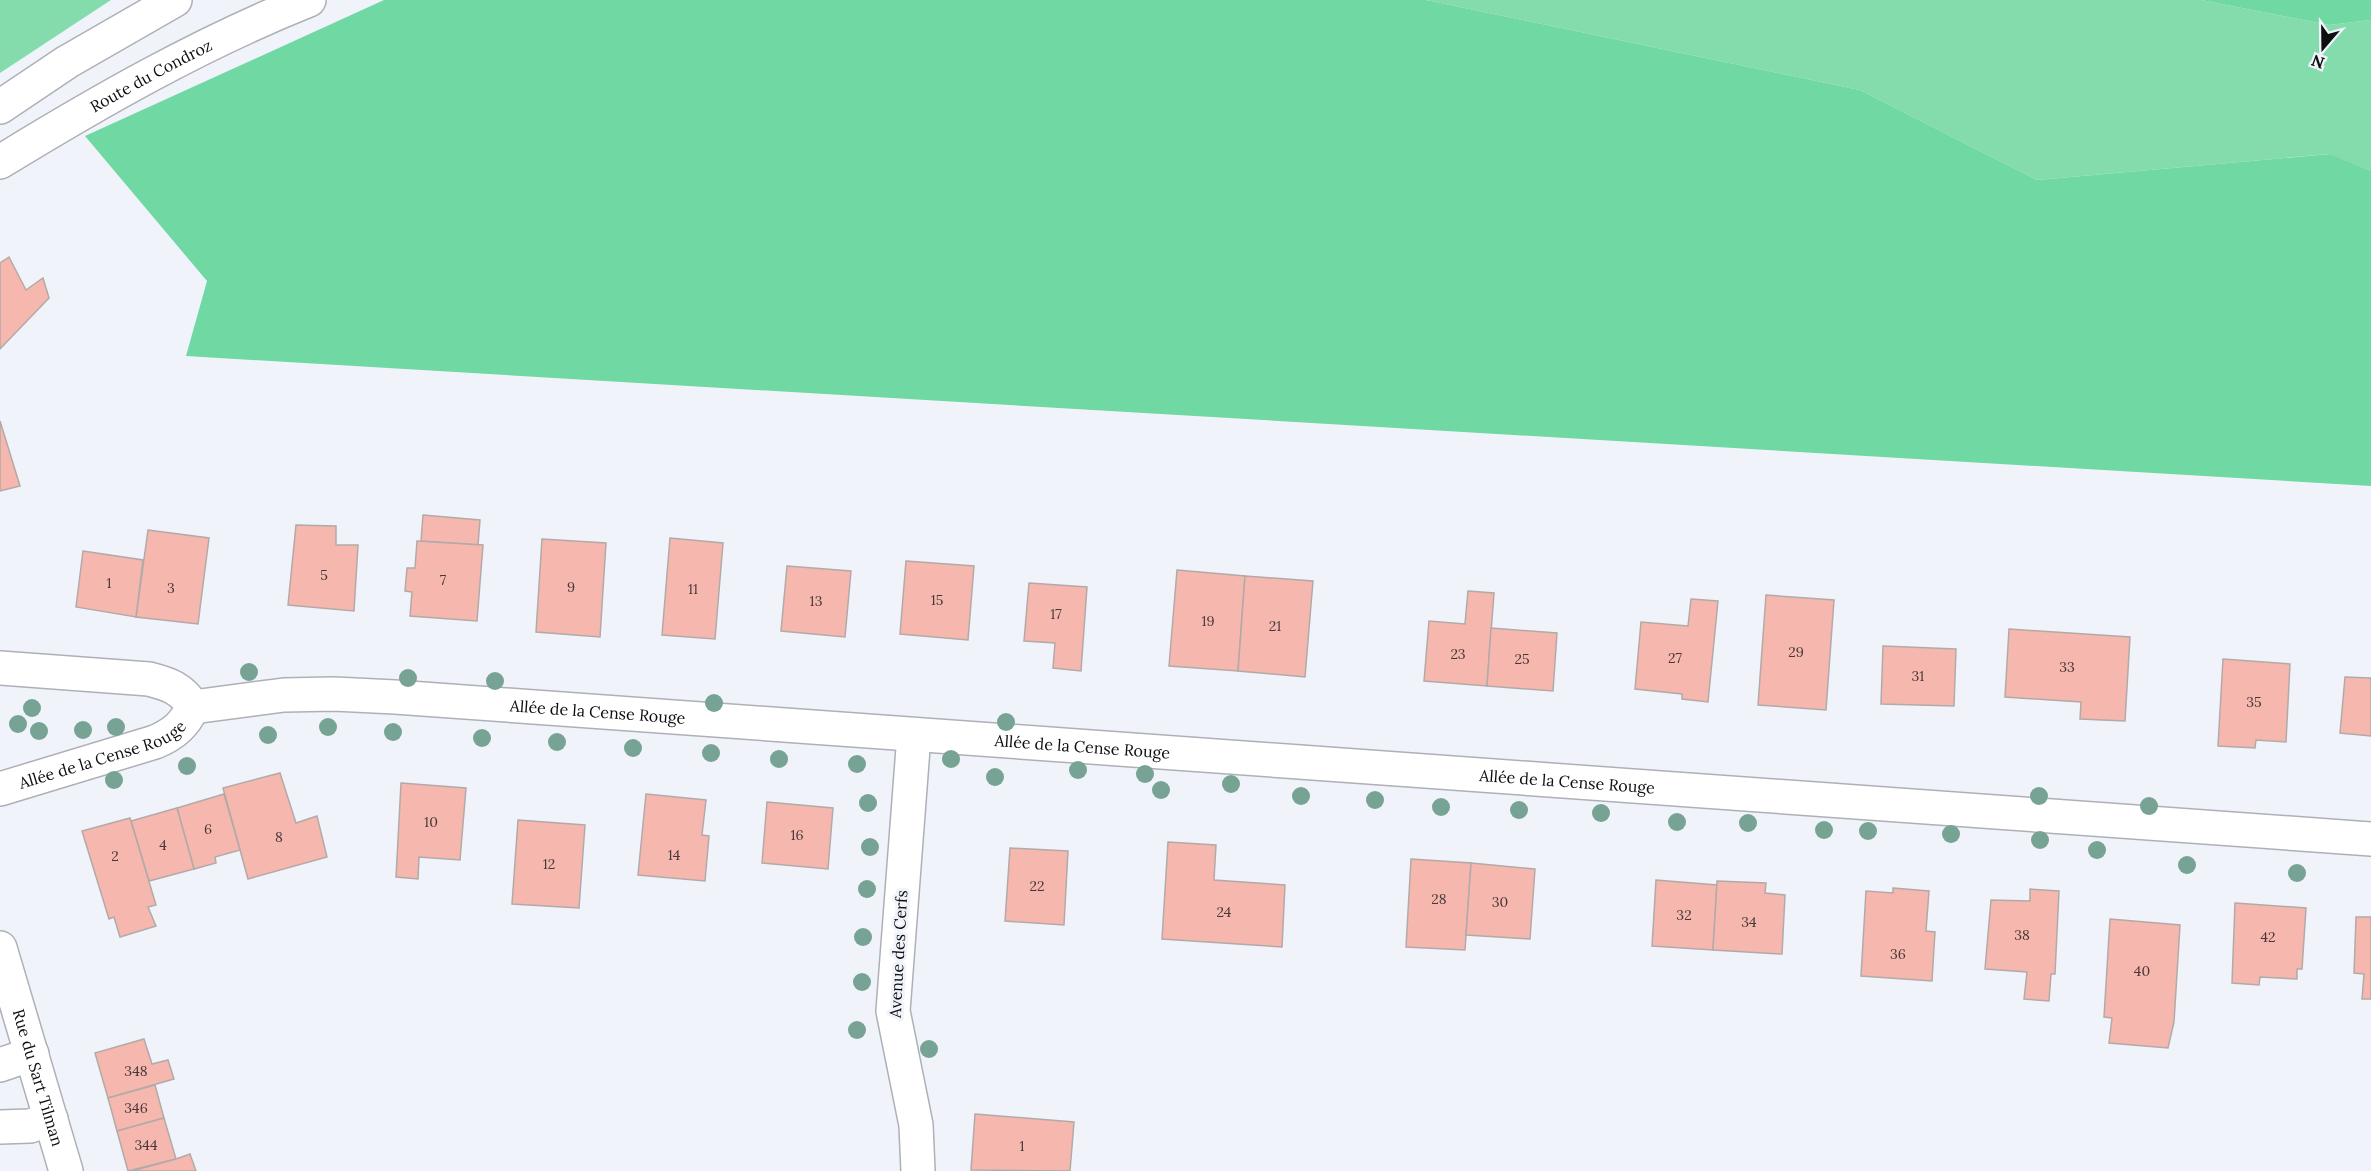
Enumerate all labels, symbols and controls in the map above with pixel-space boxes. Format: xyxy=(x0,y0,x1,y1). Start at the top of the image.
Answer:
north arrow xyxy=(2293,18,2353,78)
street label: Route du Condroz xyxy=(86,35,215,116)
text: N xyxy=(2309,51,2327,74)
house number: 5 xyxy=(320,566,328,584)
house number: 7 xyxy=(440,571,447,589)
house number: 1 xyxy=(106,574,112,592)
house number: 9 xyxy=(567,578,575,596)
house number: 3 xyxy=(167,579,175,597)
house number: 11 xyxy=(688,580,698,598)
house number: 15 xyxy=(931,591,943,609)
house number: 13 xyxy=(810,592,823,610)
house number: 17 xyxy=(1050,605,1062,623)
house number: 19 xyxy=(1201,612,1215,630)
house number: 21 xyxy=(1269,617,1281,635)
house number: 29 xyxy=(1788,643,1804,661)
house number: 23 xyxy=(1450,645,1466,663)
house number: 27 xyxy=(1668,649,1683,667)
house number: 25 xyxy=(1514,650,1530,668)
house number: 33 xyxy=(2059,658,2075,676)
house number: 31 xyxy=(1912,667,1924,685)
house number: 35 xyxy=(2246,693,2262,711)
street label: Allée de la Cense Rouge xyxy=(508,695,686,728)
street label: Allée de la Cense Rouge xyxy=(15,716,190,793)
street label: Allée de la Cense Rouge xyxy=(993,730,1171,763)
street label: Allée de la Cense Rouge xyxy=(1478,765,1656,798)
house number: 10 xyxy=(424,813,438,831)
house number: 6 xyxy=(204,820,212,838)
house number: 16 xyxy=(790,826,804,844)
house number: 8 xyxy=(275,828,283,846)
house number: 4 xyxy=(159,836,167,854)
house number: 14 xyxy=(668,846,681,864)
house number: 2 xyxy=(111,847,119,865)
house number: 12 xyxy=(543,855,555,873)
house number: 22 xyxy=(1029,877,1045,895)
street label: Avenue des Cerfs xyxy=(885,890,911,1019)
house number: 28 xyxy=(1431,890,1447,908)
house number: 30 xyxy=(1492,893,1508,911)
house number: 24 xyxy=(1217,903,1232,921)
house number: 32 xyxy=(1676,906,1692,924)
house number: 34 xyxy=(1741,913,1757,931)
house number: 38 xyxy=(2014,926,2030,944)
house number: 42 xyxy=(2260,928,2276,946)
house number: 36 xyxy=(1890,945,1906,963)
house number: 40 xyxy=(2134,962,2150,980)
street label: Rue du Sart Tilman xyxy=(9,1006,68,1149)
house number: 348 xyxy=(124,1062,148,1080)
house number: 346 xyxy=(124,1099,148,1117)
house number: 344 xyxy=(135,1136,158,1154)
house number: 1 xyxy=(1019,1137,1025,1155)

